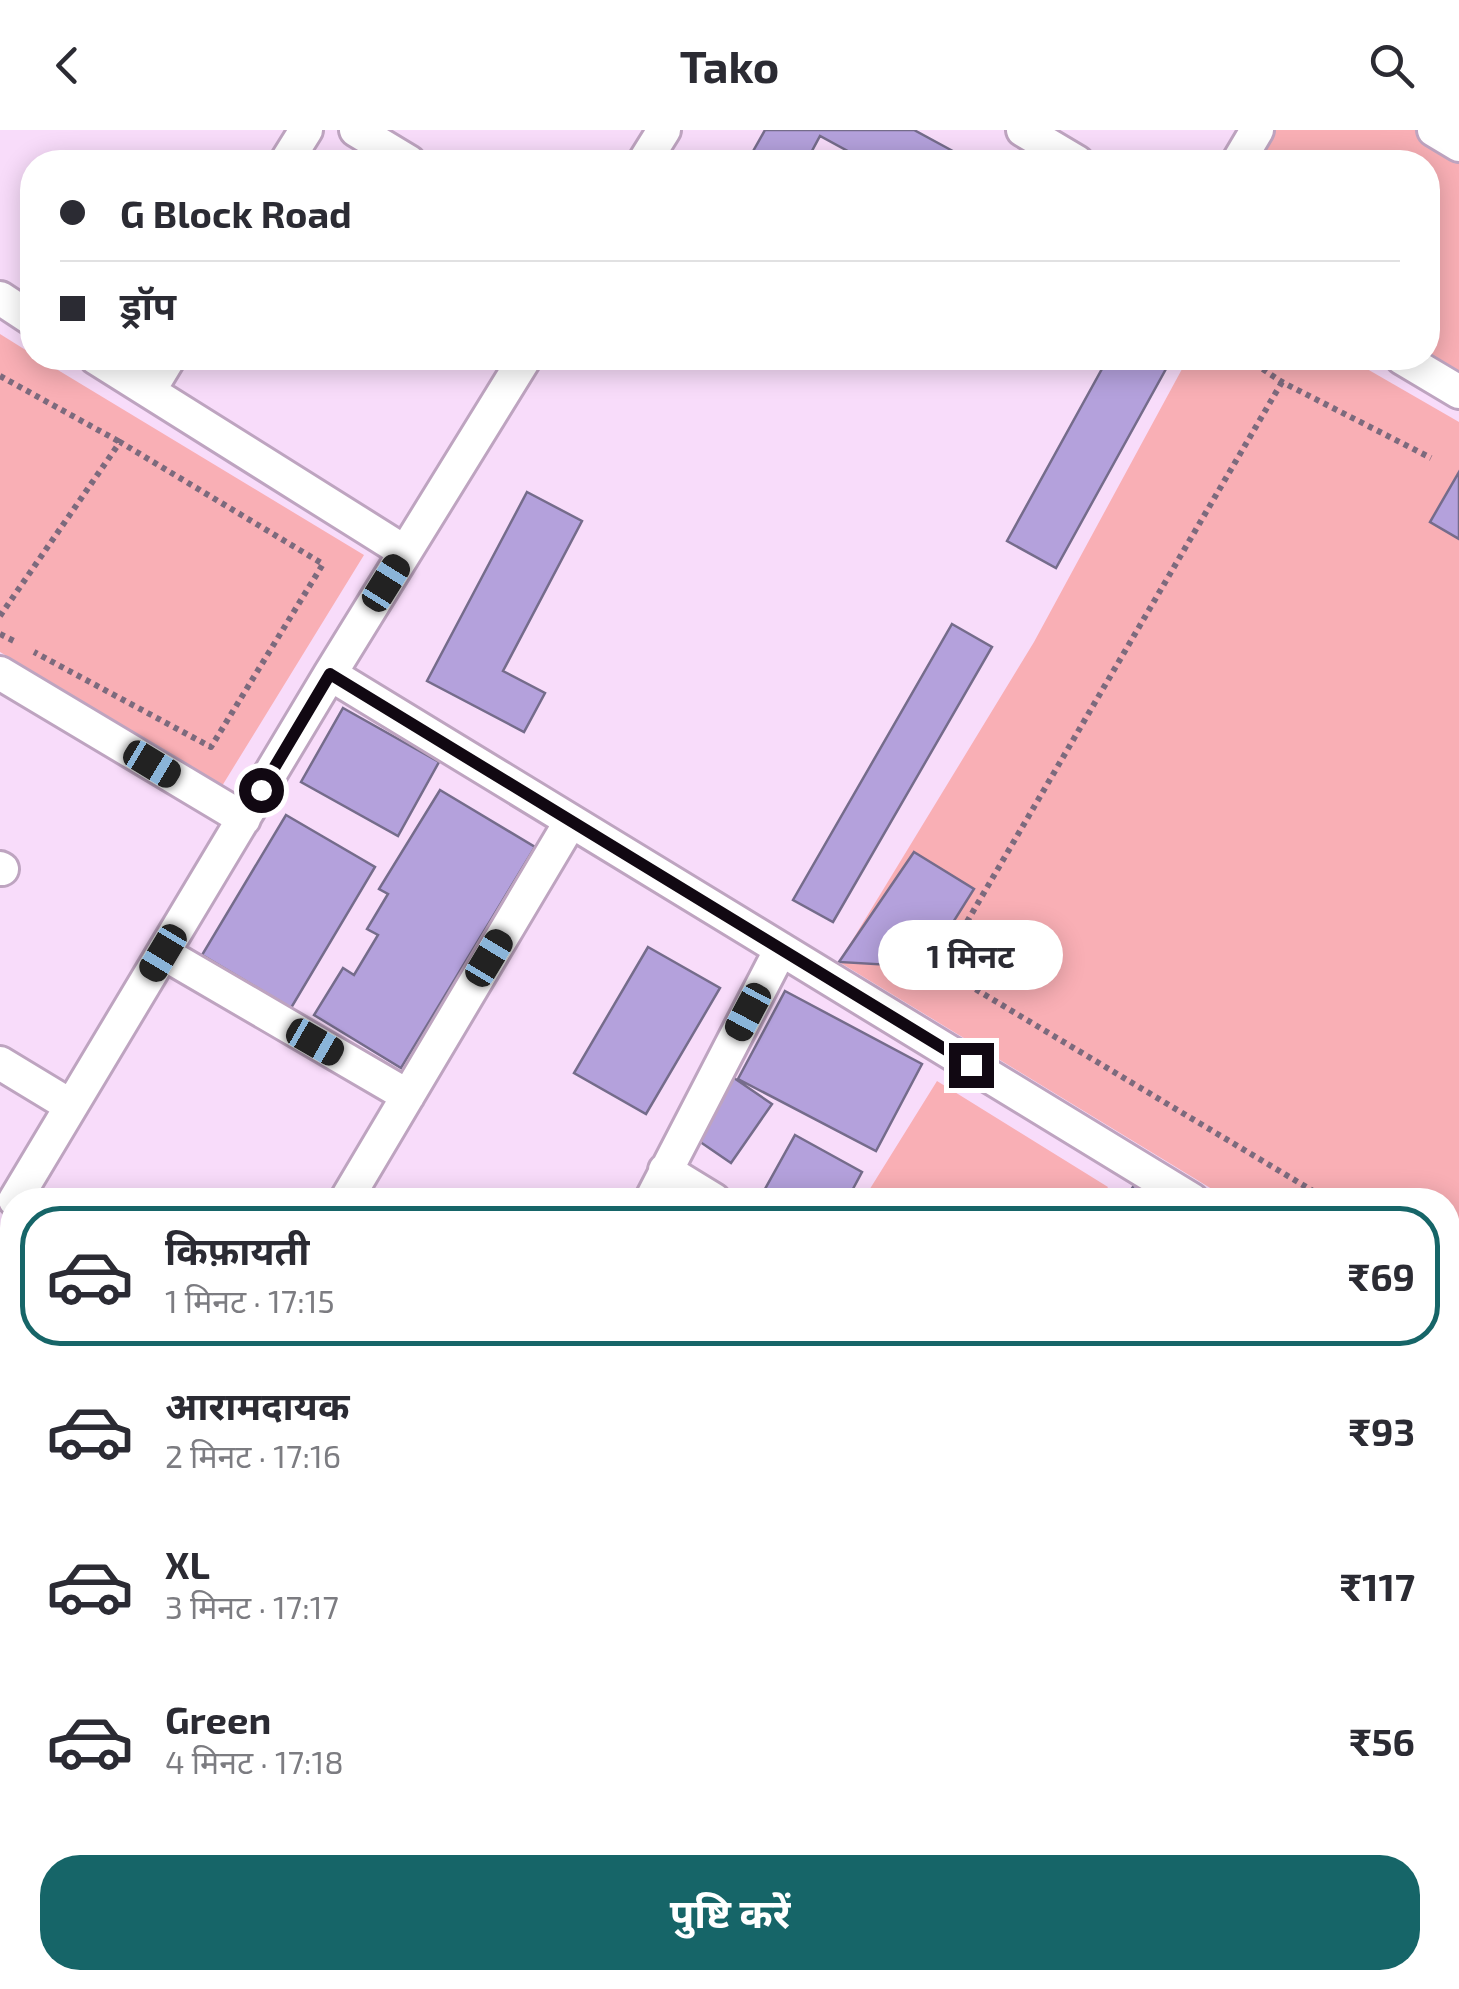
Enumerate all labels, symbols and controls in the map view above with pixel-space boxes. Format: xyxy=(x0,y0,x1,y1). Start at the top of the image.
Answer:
icon: back xyxy=(40,38,95,93)
text: Tako xyxy=(680,38,779,92)
icon: search xyxy=(1364,38,1419,93)
text: G Block Road xyxy=(120,190,352,236)
text: ड्रॉप xyxy=(120,282,176,328)
car xyxy=(357,550,415,616)
car xyxy=(119,736,185,792)
route start xyxy=(239,768,284,813)
car xyxy=(135,920,191,986)
callout: 1 मिनट xyxy=(878,920,1064,990)
car xyxy=(461,925,517,991)
text: 1 मिनट xyxy=(927,936,1014,974)
car xyxy=(721,978,775,1046)
car xyxy=(282,1014,348,1070)
route end xyxy=(949,1043,994,1088)
text: किफ़ायती xyxy=(165,1227,309,1273)
icon: car xyxy=(45,1231,135,1321)
text: ₹69 xyxy=(1348,1253,1415,1299)
text: 1 मिनट · 17:15 xyxy=(165,1281,335,1319)
text: आरामदायक xyxy=(165,1382,349,1428)
icon: car xyxy=(45,1386,135,1476)
text: ₹93 xyxy=(1349,1408,1415,1454)
text: 2 मिनट · 17:16 xyxy=(165,1436,341,1474)
icon: car xyxy=(45,1541,135,1631)
text: XL xyxy=(165,1541,210,1587)
text: ₹117 xyxy=(1340,1563,1415,1609)
text: 3 मिनट · 17:17 xyxy=(165,1587,339,1625)
icon: car xyxy=(45,1696,135,1786)
text: Green xyxy=(165,1696,271,1742)
text: ₹56 xyxy=(1349,1718,1415,1764)
text: 4 मिनट · 17:18 xyxy=(165,1742,344,1780)
button: पुष्टि करें xyxy=(40,1855,1420,1970)

